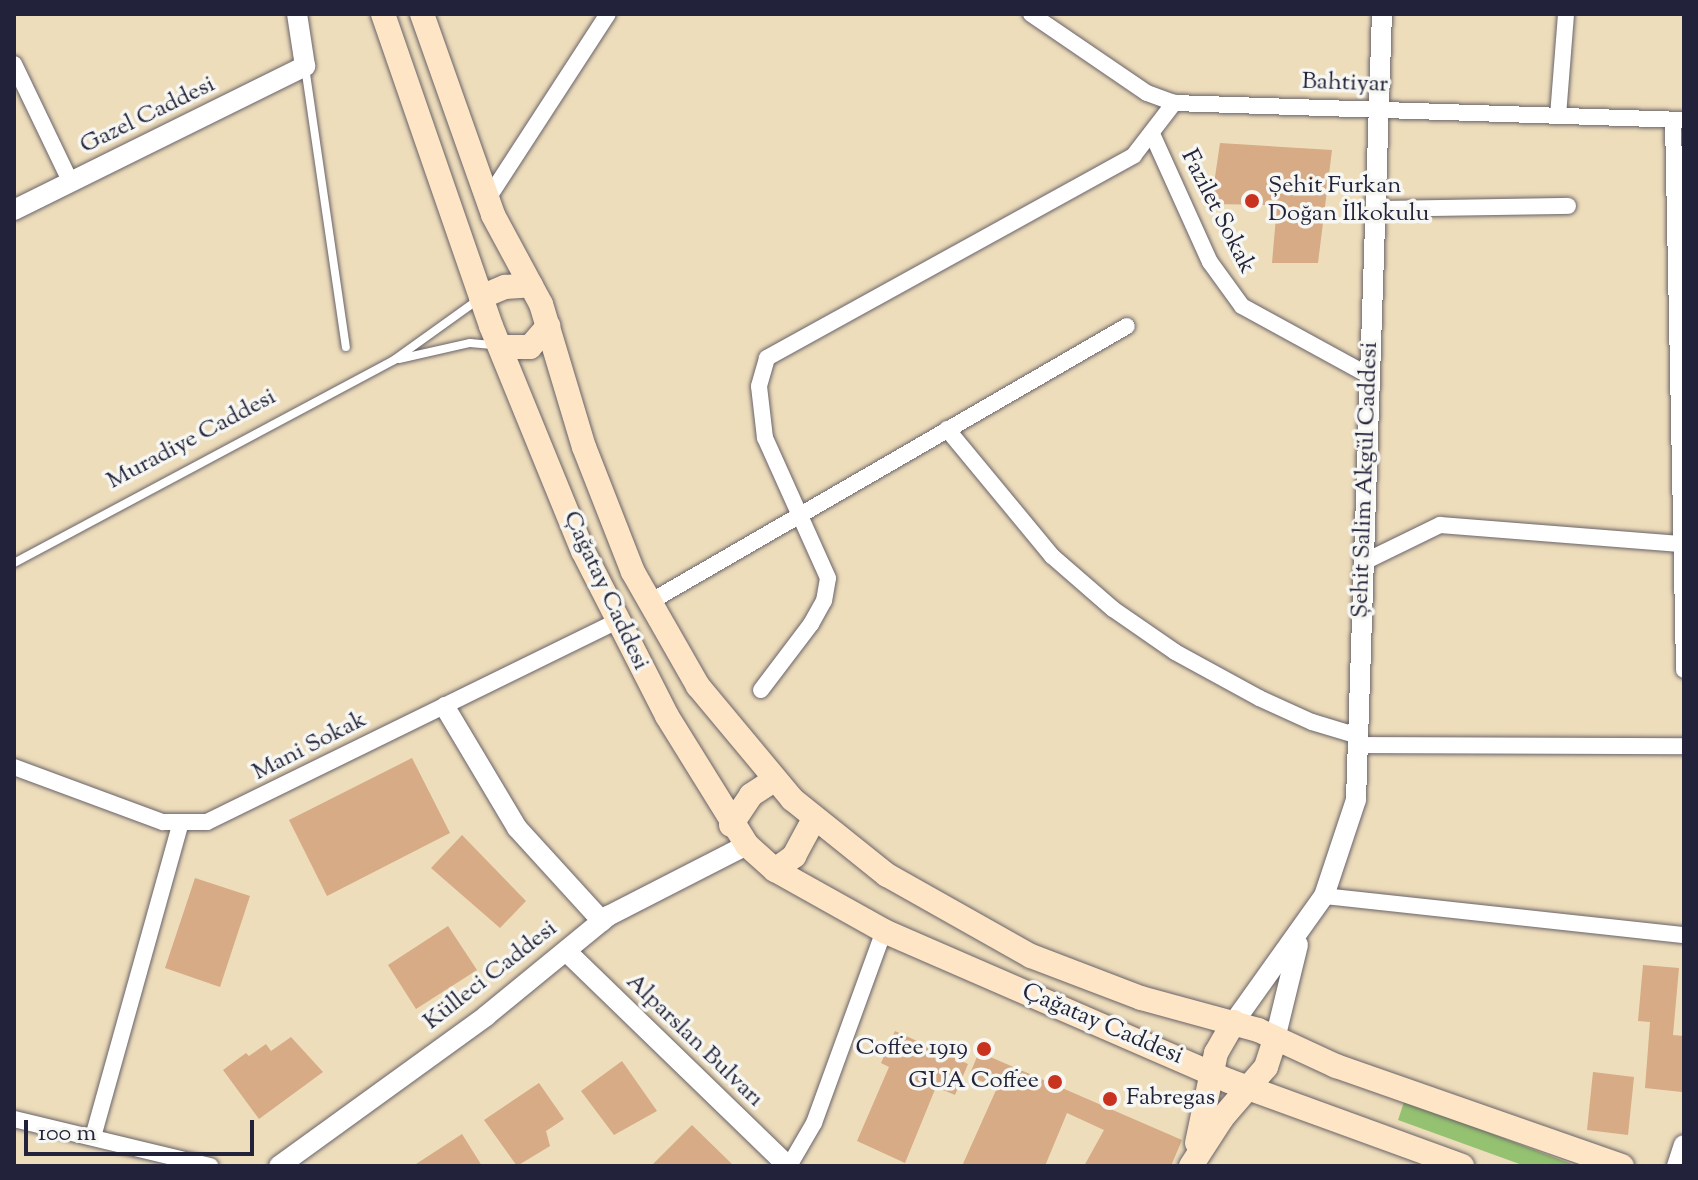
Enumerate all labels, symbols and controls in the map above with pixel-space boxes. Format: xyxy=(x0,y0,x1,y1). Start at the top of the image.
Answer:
street label: Bahtiyar xyxy=(1301,68,1389,100)
street label: Gazel Caddesi xyxy=(76,71,220,161)
street label: Fazilet Sokak xyxy=(1173,145,1261,279)
place label: Şehit Furkan Doğan İlkokulu xyxy=(1268,173,1429,229)
marker: Şehit Furkan Doğan İlkokulu xyxy=(1243,192,1261,210)
street label: Şehit Salim Akgül Caddesi xyxy=(1347,341,1385,619)
street label: Muradiye Caddesi xyxy=(103,383,281,497)
street label: Çağatay Caddesi xyxy=(556,507,654,675)
street label: Mani Sokak xyxy=(248,706,372,788)
street label: Külleci Caddesi xyxy=(419,915,563,1037)
street label: Alparslan Bulvarı xyxy=(619,968,769,1114)
street label: Çağatay Caddesi xyxy=(1017,978,1187,1072)
place label: Coffee 1919 xyxy=(855,1035,968,1063)
marker: Coffee 1919 xyxy=(975,1040,993,1058)
place label: GUA Coffee xyxy=(908,1068,1039,1096)
marker: GUA Coffee xyxy=(1046,1073,1064,1091)
place label: Fabregas xyxy=(1126,1085,1215,1113)
marker: Fabregas xyxy=(1101,1090,1119,1108)
scale bar xyxy=(28,1104,258,1154)
text: 100 m xyxy=(38,1117,96,1151)

